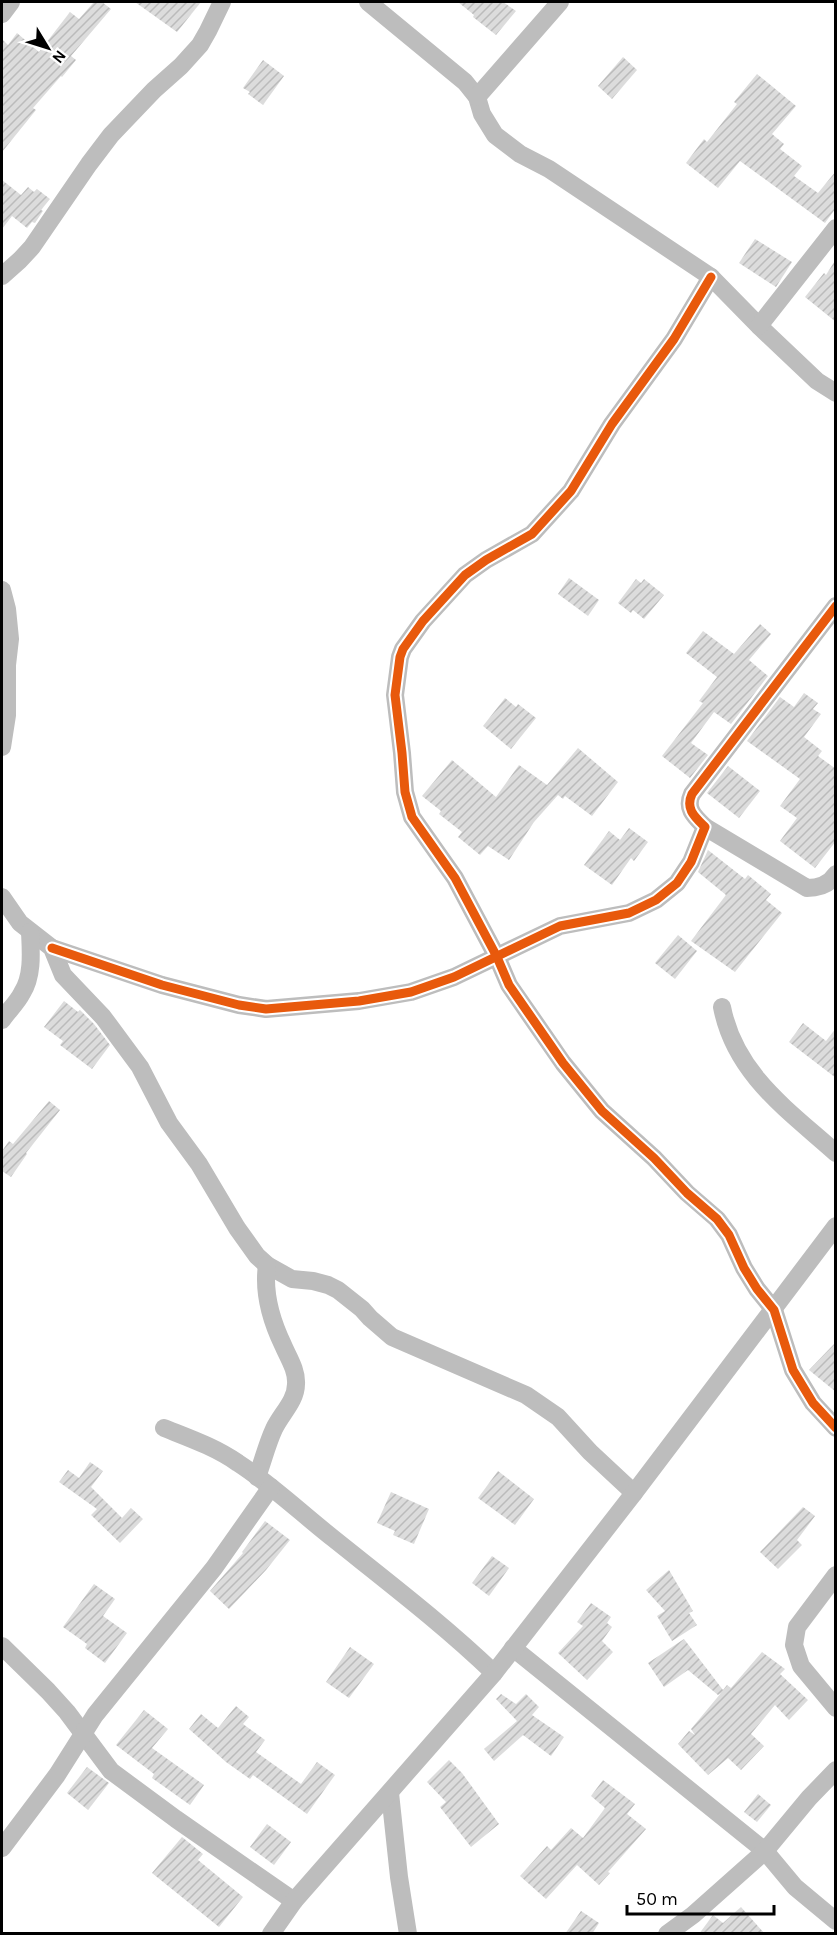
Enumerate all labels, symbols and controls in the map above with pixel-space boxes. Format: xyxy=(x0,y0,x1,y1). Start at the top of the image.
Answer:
north arrow xyxy=(18,18,78,78)
text: N xyxy=(48,47,70,67)
scale bar xyxy=(627,1878,774,1916)
text: 50 m xyxy=(636,1888,678,1910)

